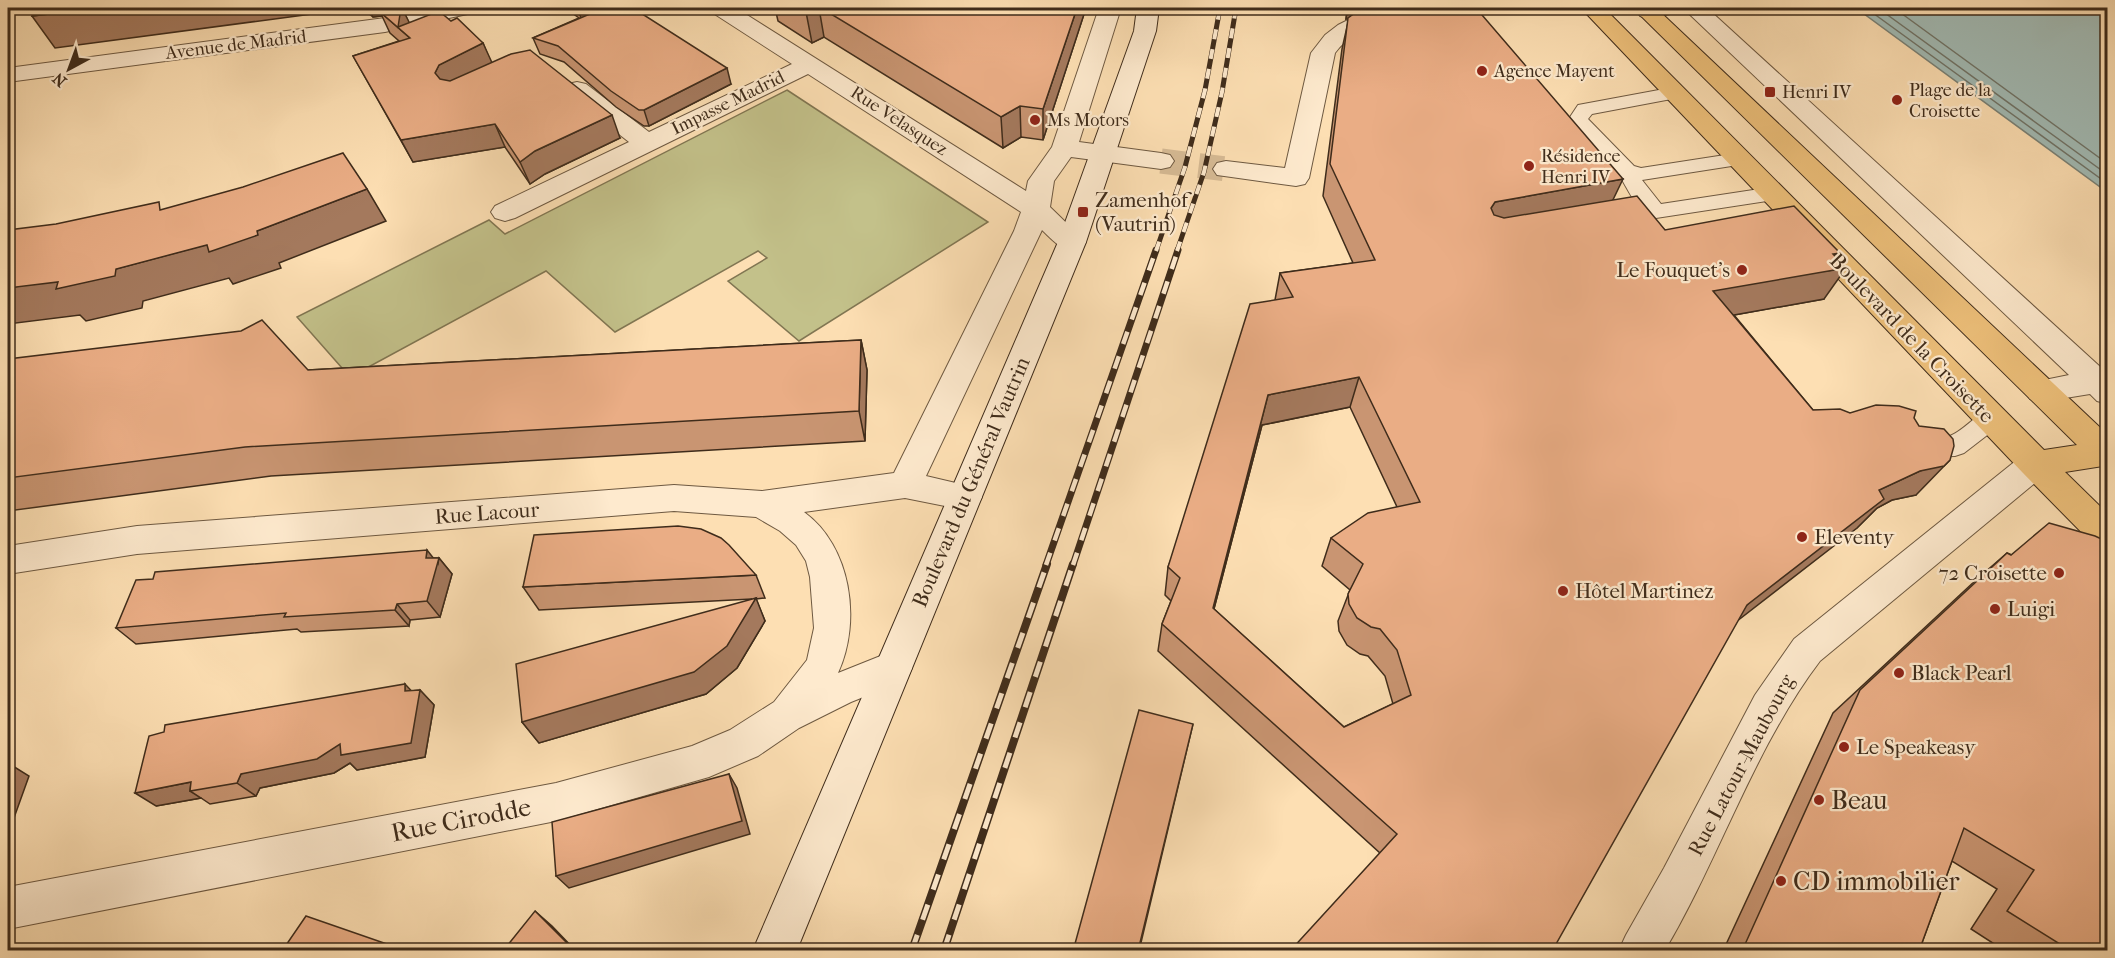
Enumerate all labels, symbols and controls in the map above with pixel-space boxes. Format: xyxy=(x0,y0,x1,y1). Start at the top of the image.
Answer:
street label: Avenue de Madrid xyxy=(163,26,308,64)
north arrow xyxy=(39,39,99,99)
place label: Agence Mayent xyxy=(1493,61,1615,82)
marker: Agence Mayent xyxy=(1475,64,1489,78)
street label: Impasse Madrid xyxy=(668,66,788,139)
text: N xyxy=(48,68,70,91)
place label: Plage de la Croisette xyxy=(1909,80,1992,122)
street label: Rue Velasquez xyxy=(847,82,951,160)
place label: Henri IV xyxy=(1782,82,1852,103)
marker: Henri IV xyxy=(1763,85,1777,99)
marker: Plage de la Croisette xyxy=(1890,93,1904,107)
place label: Ms Motors xyxy=(1047,110,1129,131)
marker: Ms Motors xyxy=(1028,113,1042,127)
place label: Résidence Henri IV xyxy=(1541,146,1621,188)
marker: Résidence Henri IV xyxy=(1522,159,1536,173)
place label: Zamenhof (Vautrin) xyxy=(1095,188,1192,236)
marker: Zamenhof (Vautrin) xyxy=(1076,205,1090,219)
street label: Boulevard de la Croisette xyxy=(1825,248,1999,428)
place label: Le Fouquet's xyxy=(1616,258,1730,282)
marker: Le Fouquet's xyxy=(1735,263,1749,277)
street label: Boulevard du Général Vautrin xyxy=(907,353,1035,611)
street label: Rue Lacour xyxy=(434,497,540,529)
place label: Eleventy xyxy=(1814,525,1895,549)
marker: Eleventy xyxy=(1795,530,1809,544)
place label: 72 Croisette xyxy=(1939,561,2047,585)
marker: 72 Croisette xyxy=(2052,566,2066,580)
place label: Hôtel Martinez xyxy=(1575,579,1713,603)
marker: Hôtel Martinez xyxy=(1556,584,1570,598)
place label: Luigi xyxy=(2007,597,2055,621)
marker: Luigi xyxy=(1988,602,2002,616)
place label: Black Pearl xyxy=(1911,661,2012,685)
marker: Black Pearl xyxy=(1892,666,1906,680)
street label: Rue Latour-Maubourg xyxy=(1683,669,1799,860)
place label: Le Speakeasy xyxy=(1856,735,1976,759)
marker: Le Speakeasy xyxy=(1837,740,1851,754)
place label: Beau xyxy=(1831,785,1888,816)
street label: Rue Cirodde xyxy=(388,791,534,849)
marker: Beau xyxy=(1812,793,1826,807)
place label: CD immobilier xyxy=(1793,866,1960,897)
marker: CD immobilier xyxy=(1774,874,1788,888)

